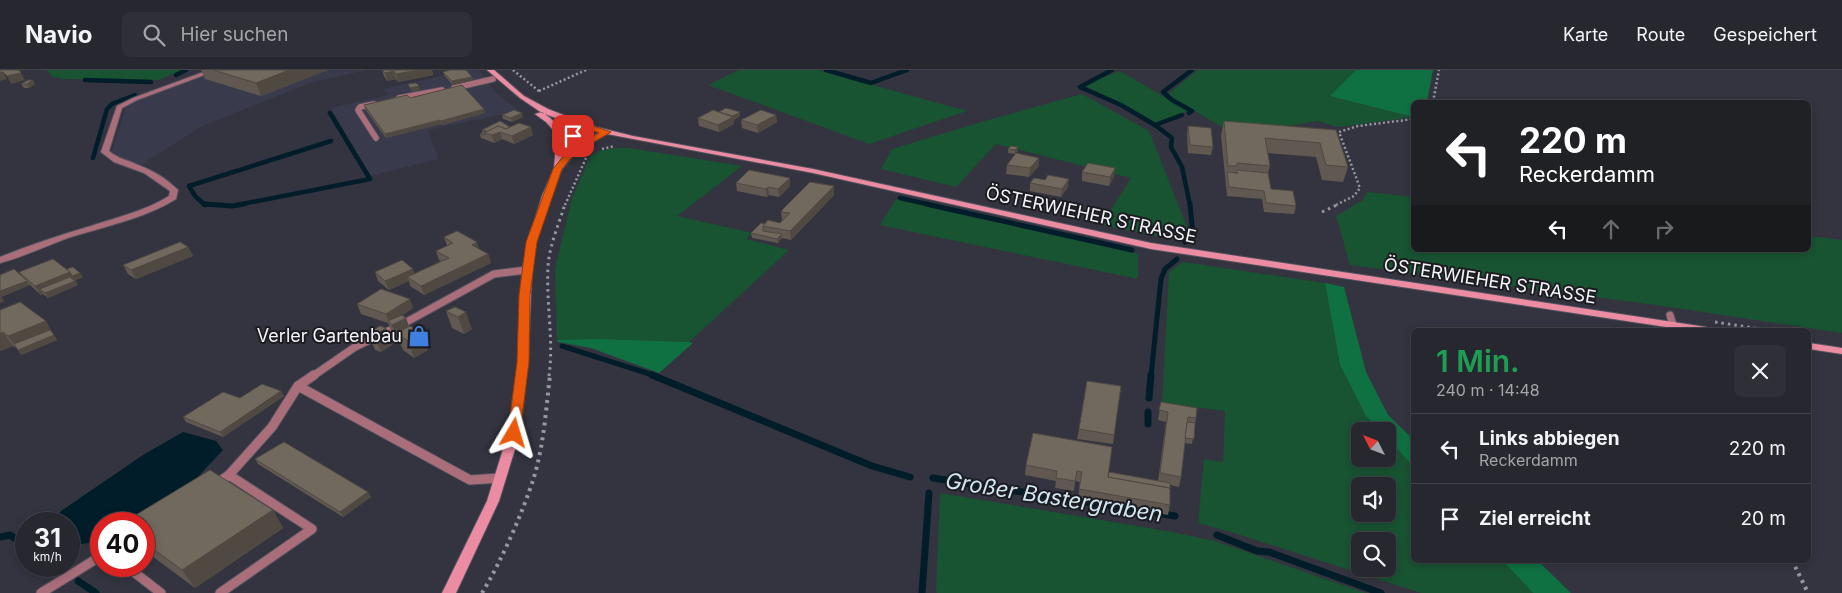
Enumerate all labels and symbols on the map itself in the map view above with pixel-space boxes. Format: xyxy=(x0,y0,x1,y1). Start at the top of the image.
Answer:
pin xyxy=(552,115,594,157)
street label: ÖSTERWIEHER STRASSE xyxy=(984,181,1198,247)
street label: ÖSTERWIEHER STRASSE xyxy=(1382,252,1598,308)
shop icon: Verler Gartenbau xyxy=(406,323,432,349)
place label: Verler Gartenbau xyxy=(257,325,402,346)
position arrow xyxy=(487,406,539,458)
north arrow xyxy=(1351,422,1396,468)
water label: Großer Bastergraben xyxy=(944,467,1164,527)
speed limit sign: 40 xyxy=(90,512,155,577)

